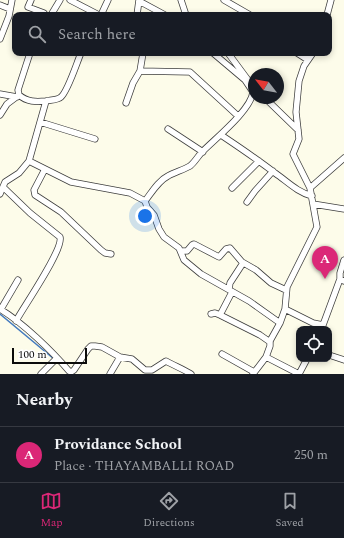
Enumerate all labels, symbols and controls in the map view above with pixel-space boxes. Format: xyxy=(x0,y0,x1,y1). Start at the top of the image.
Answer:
search box xyxy=(12,12,332,56)
icon: search xyxy=(26,23,48,45)
text: Search here xyxy=(58,23,136,46)
north arrow xyxy=(248,68,284,104)
your location xyxy=(135,206,155,226)
pin: A xyxy=(312,246,338,279)
map controls xyxy=(296,326,332,362)
button: locate xyxy=(296,326,332,362)
scale bar xyxy=(12,346,87,365)
text: 100 m xyxy=(18,346,47,363)
text: Nearby xyxy=(16,387,72,413)
text: Providance School xyxy=(54,433,182,456)
text: A xyxy=(24,445,34,465)
text: 250 m xyxy=(294,445,328,465)
text: Place · THAYAMBALLI ROAD xyxy=(54,456,234,476)
tab: Map xyxy=(40,490,63,531)
tab: Directions xyxy=(143,490,195,531)
tab: Saved xyxy=(275,490,304,531)

